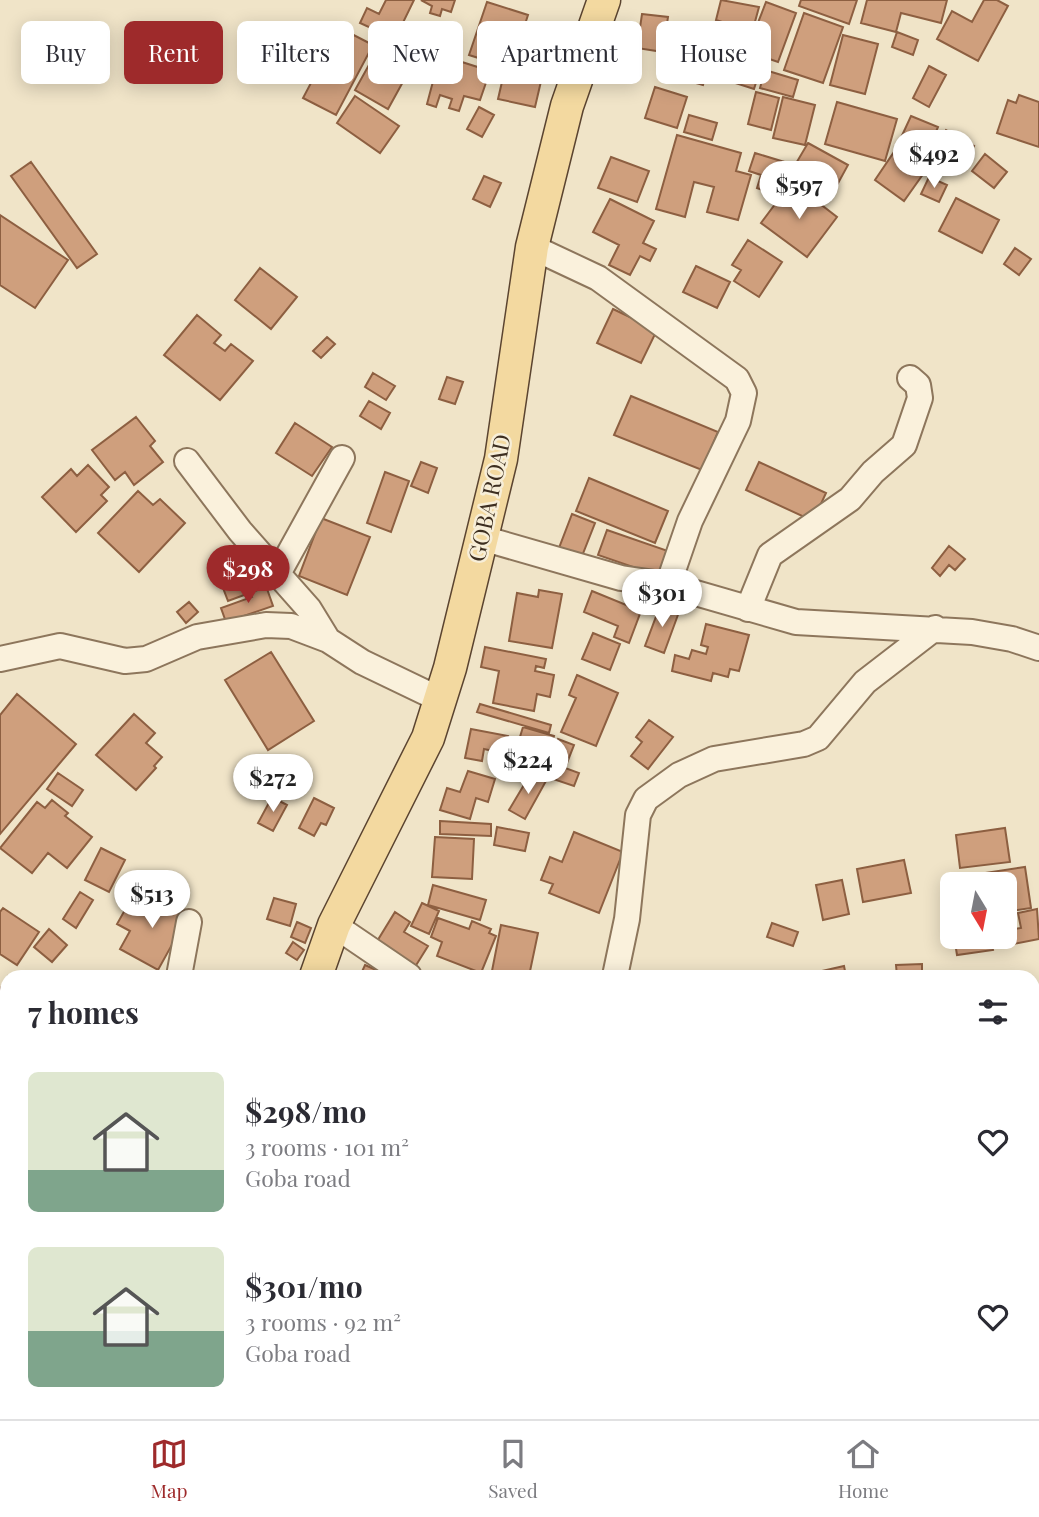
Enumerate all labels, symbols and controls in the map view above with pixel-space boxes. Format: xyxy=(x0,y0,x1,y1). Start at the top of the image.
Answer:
chip: Buy xyxy=(21,21,110,84)
chip: Rent xyxy=(124,21,223,84)
chip: Filters xyxy=(237,21,354,84)
chip: New xyxy=(368,21,463,84)
chip: Apartment xyxy=(477,21,642,84)
chip: House xyxy=(656,21,771,84)
pin: $492 xyxy=(893,130,975,190)
text: $492 xyxy=(909,137,959,168)
pin: $597 xyxy=(758,162,840,221)
text: $597 xyxy=(776,168,822,199)
street label: GOBA ROAD xyxy=(460,431,517,564)
pin: $298 xyxy=(207,546,289,605)
text: $298 xyxy=(223,552,273,583)
pin: $301 xyxy=(621,570,703,629)
text: $301 xyxy=(638,576,686,607)
pin: $224 xyxy=(487,736,569,796)
text: $224 xyxy=(503,743,553,774)
pin: $272 xyxy=(232,754,314,814)
text: $272 xyxy=(249,761,297,792)
pin: $513 xyxy=(111,870,193,930)
north arrow xyxy=(940,872,1017,948)
map controls xyxy=(940,872,1017,949)
text: $513 xyxy=(130,877,174,908)
text: 7 homes xyxy=(28,992,139,1032)
icon: filters xyxy=(974,993,1012,1031)
text: $298/mo xyxy=(245,1091,366,1131)
icon: home xyxy=(84,1100,168,1184)
icon: heart xyxy=(974,1123,1012,1161)
text: 3 rooms · 101 m² xyxy=(245,1131,409,1162)
text: Goba road xyxy=(245,1162,351,1193)
text: $301/mo xyxy=(245,1266,363,1306)
icon: home xyxy=(84,1275,168,1359)
icon: heart xyxy=(974,1298,1012,1336)
text: 3 rooms · 92 m² xyxy=(245,1306,401,1337)
text: Goba road xyxy=(245,1337,351,1368)
tab: Map xyxy=(150,1435,188,1503)
tab: Saved xyxy=(488,1435,538,1503)
tab: Home xyxy=(838,1435,889,1503)

